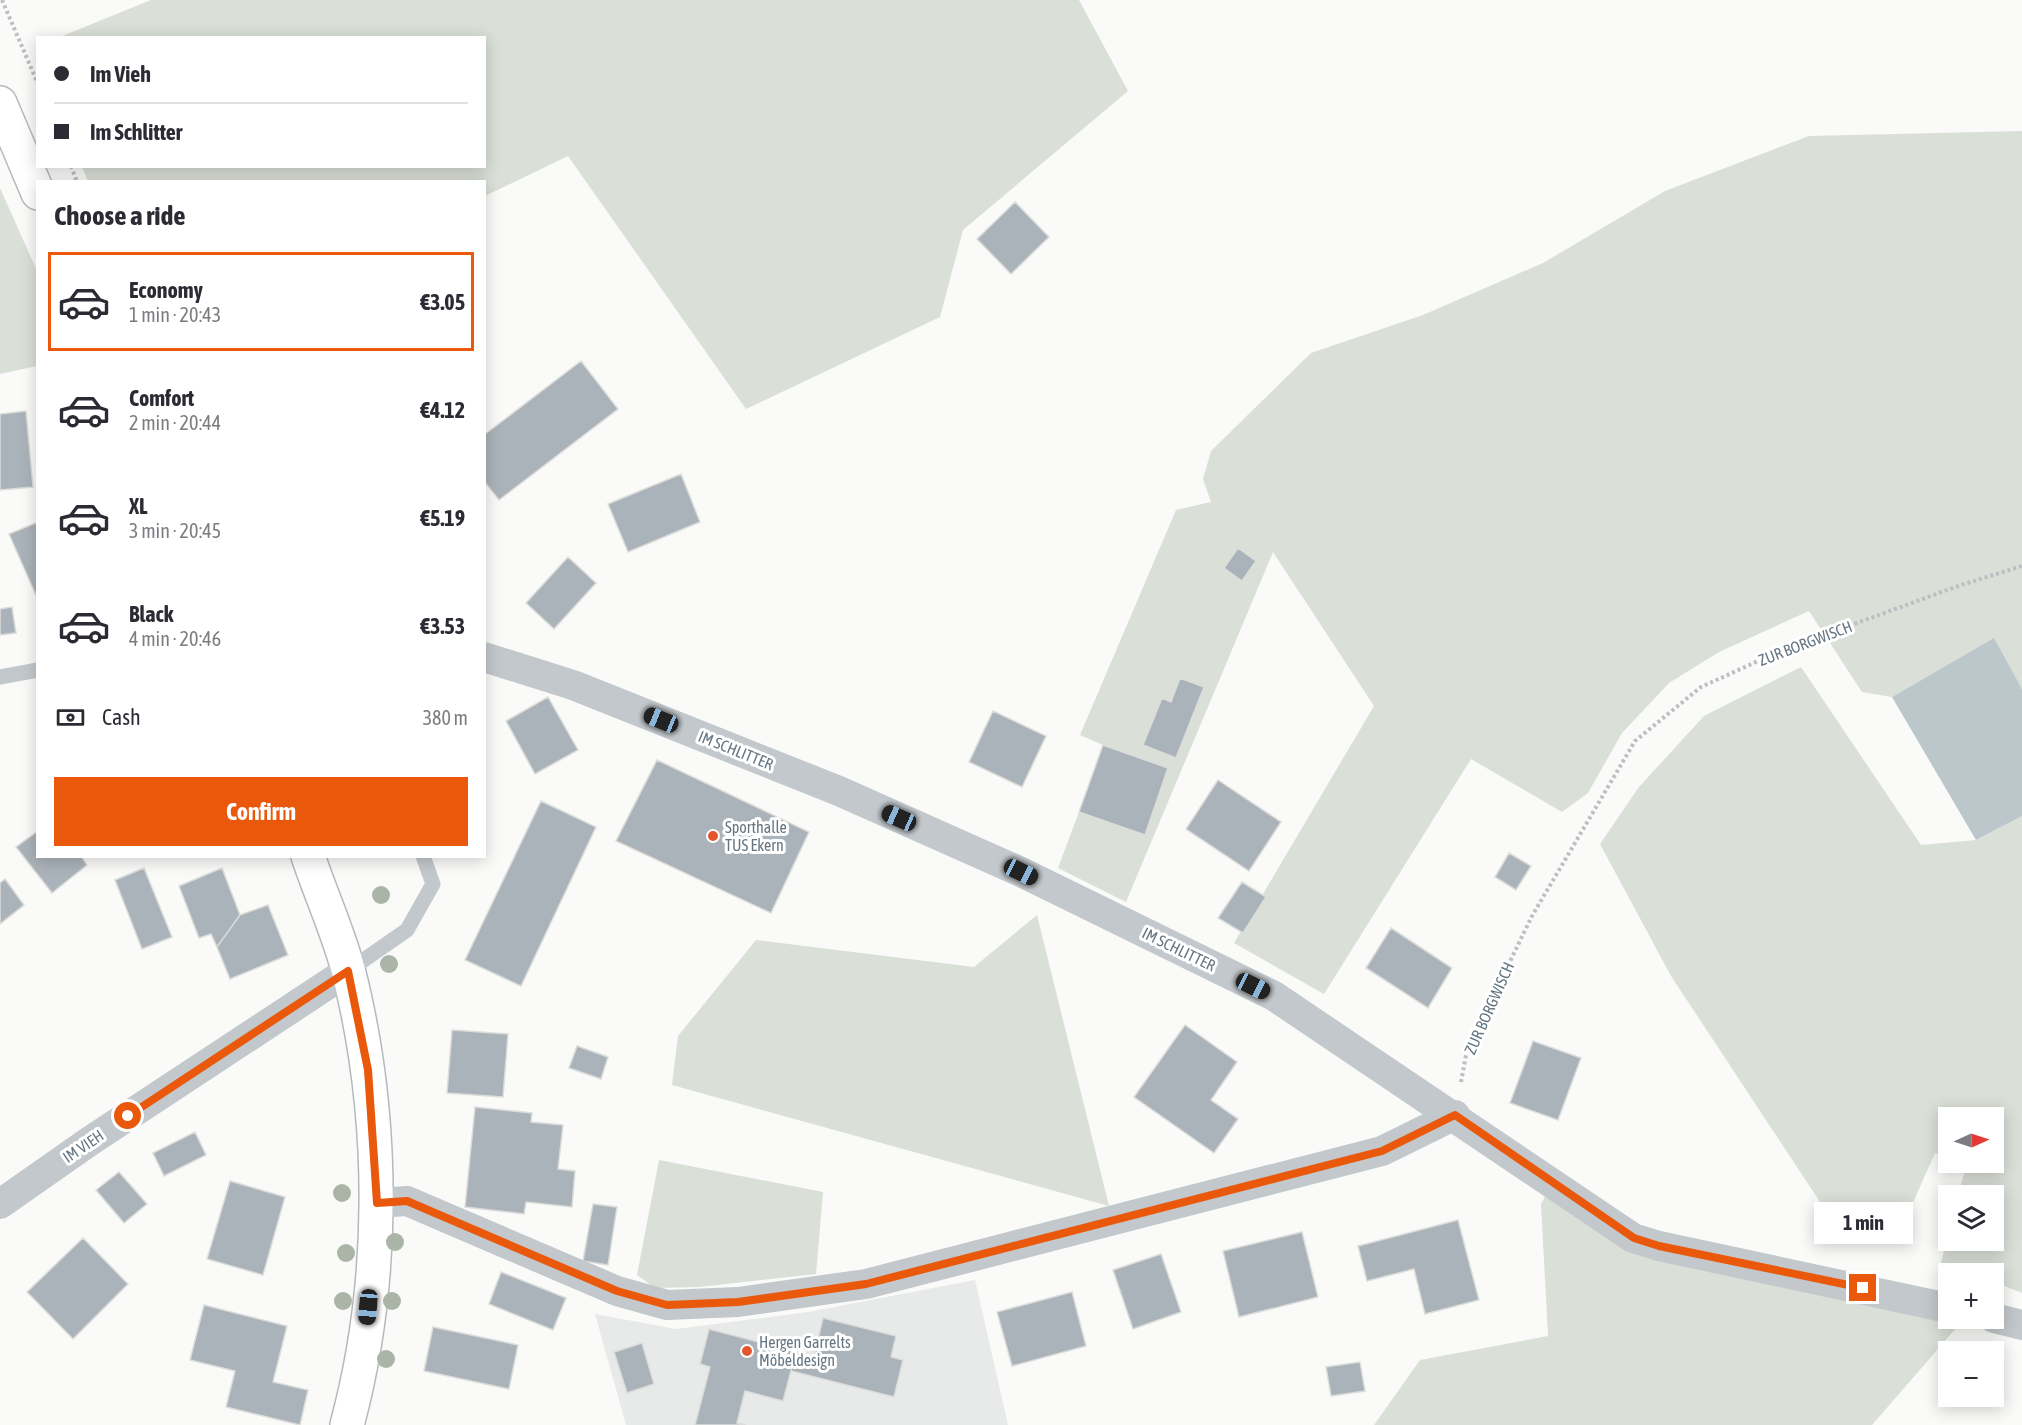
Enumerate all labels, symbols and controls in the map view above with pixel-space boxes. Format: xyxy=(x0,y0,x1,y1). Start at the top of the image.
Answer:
text: Im Vieh xyxy=(90,61,151,87)
text: Im Schlitter xyxy=(90,119,182,145)
text: Choose a ride xyxy=(54,200,186,231)
icon: car xyxy=(57,275,111,329)
text: Economy xyxy=(129,277,203,303)
text: €3.05 xyxy=(420,289,465,315)
text: 1 min · 20:43 xyxy=(129,303,221,326)
icon: car xyxy=(57,383,111,437)
text: Comfort xyxy=(129,385,194,411)
text: €4.12 xyxy=(420,397,465,423)
text: 2 min · 20:44 xyxy=(129,411,221,434)
icon: car xyxy=(57,491,111,545)
text: XL xyxy=(129,493,147,519)
text: €5.19 xyxy=(420,505,465,531)
text: 3 min · 20:45 xyxy=(129,519,221,542)
icon: car xyxy=(57,599,111,653)
text: Black xyxy=(129,601,173,627)
text: €3.53 xyxy=(420,613,465,639)
street label: ZUR BORGWISCH xyxy=(1756,617,1854,669)
text: 4 min · 20:46 xyxy=(129,627,221,650)
icon: cash xyxy=(54,701,87,734)
text: Cash xyxy=(102,704,141,730)
car xyxy=(641,705,681,735)
text: 380 m xyxy=(423,706,468,729)
street label: IM SCHLITTER xyxy=(696,727,776,773)
button: Confirm xyxy=(54,777,468,846)
car xyxy=(879,802,919,834)
place label: Sporthalle TUS Ekern xyxy=(725,818,787,854)
marker: Sporthalle TUS Ekern xyxy=(706,829,720,843)
car xyxy=(1001,856,1041,888)
street label: IM SCHLITTER xyxy=(1139,924,1219,974)
street label: ZUR BORGWISCH xyxy=(1461,959,1517,1057)
car xyxy=(1233,970,1273,1002)
route start xyxy=(114,1102,141,1129)
north arrow xyxy=(1938,1107,2004,1173)
map controls xyxy=(1938,1107,2004,1407)
street label: IM VIEH xyxy=(59,1126,107,1166)
button: layers xyxy=(1938,1185,2004,1251)
callout: 1 min xyxy=(1814,1201,1912,1243)
text: 1 min xyxy=(1843,1211,1884,1234)
button: + xyxy=(1938,1263,2004,1329)
route end xyxy=(1849,1274,1876,1301)
car xyxy=(357,1288,379,1326)
place label: Hergen Garrelts Möbeldesign xyxy=(759,1333,851,1370)
button: − xyxy=(1938,1341,2004,1407)
marker: Hergen Garrelts Möbeldesign xyxy=(740,1344,754,1358)

